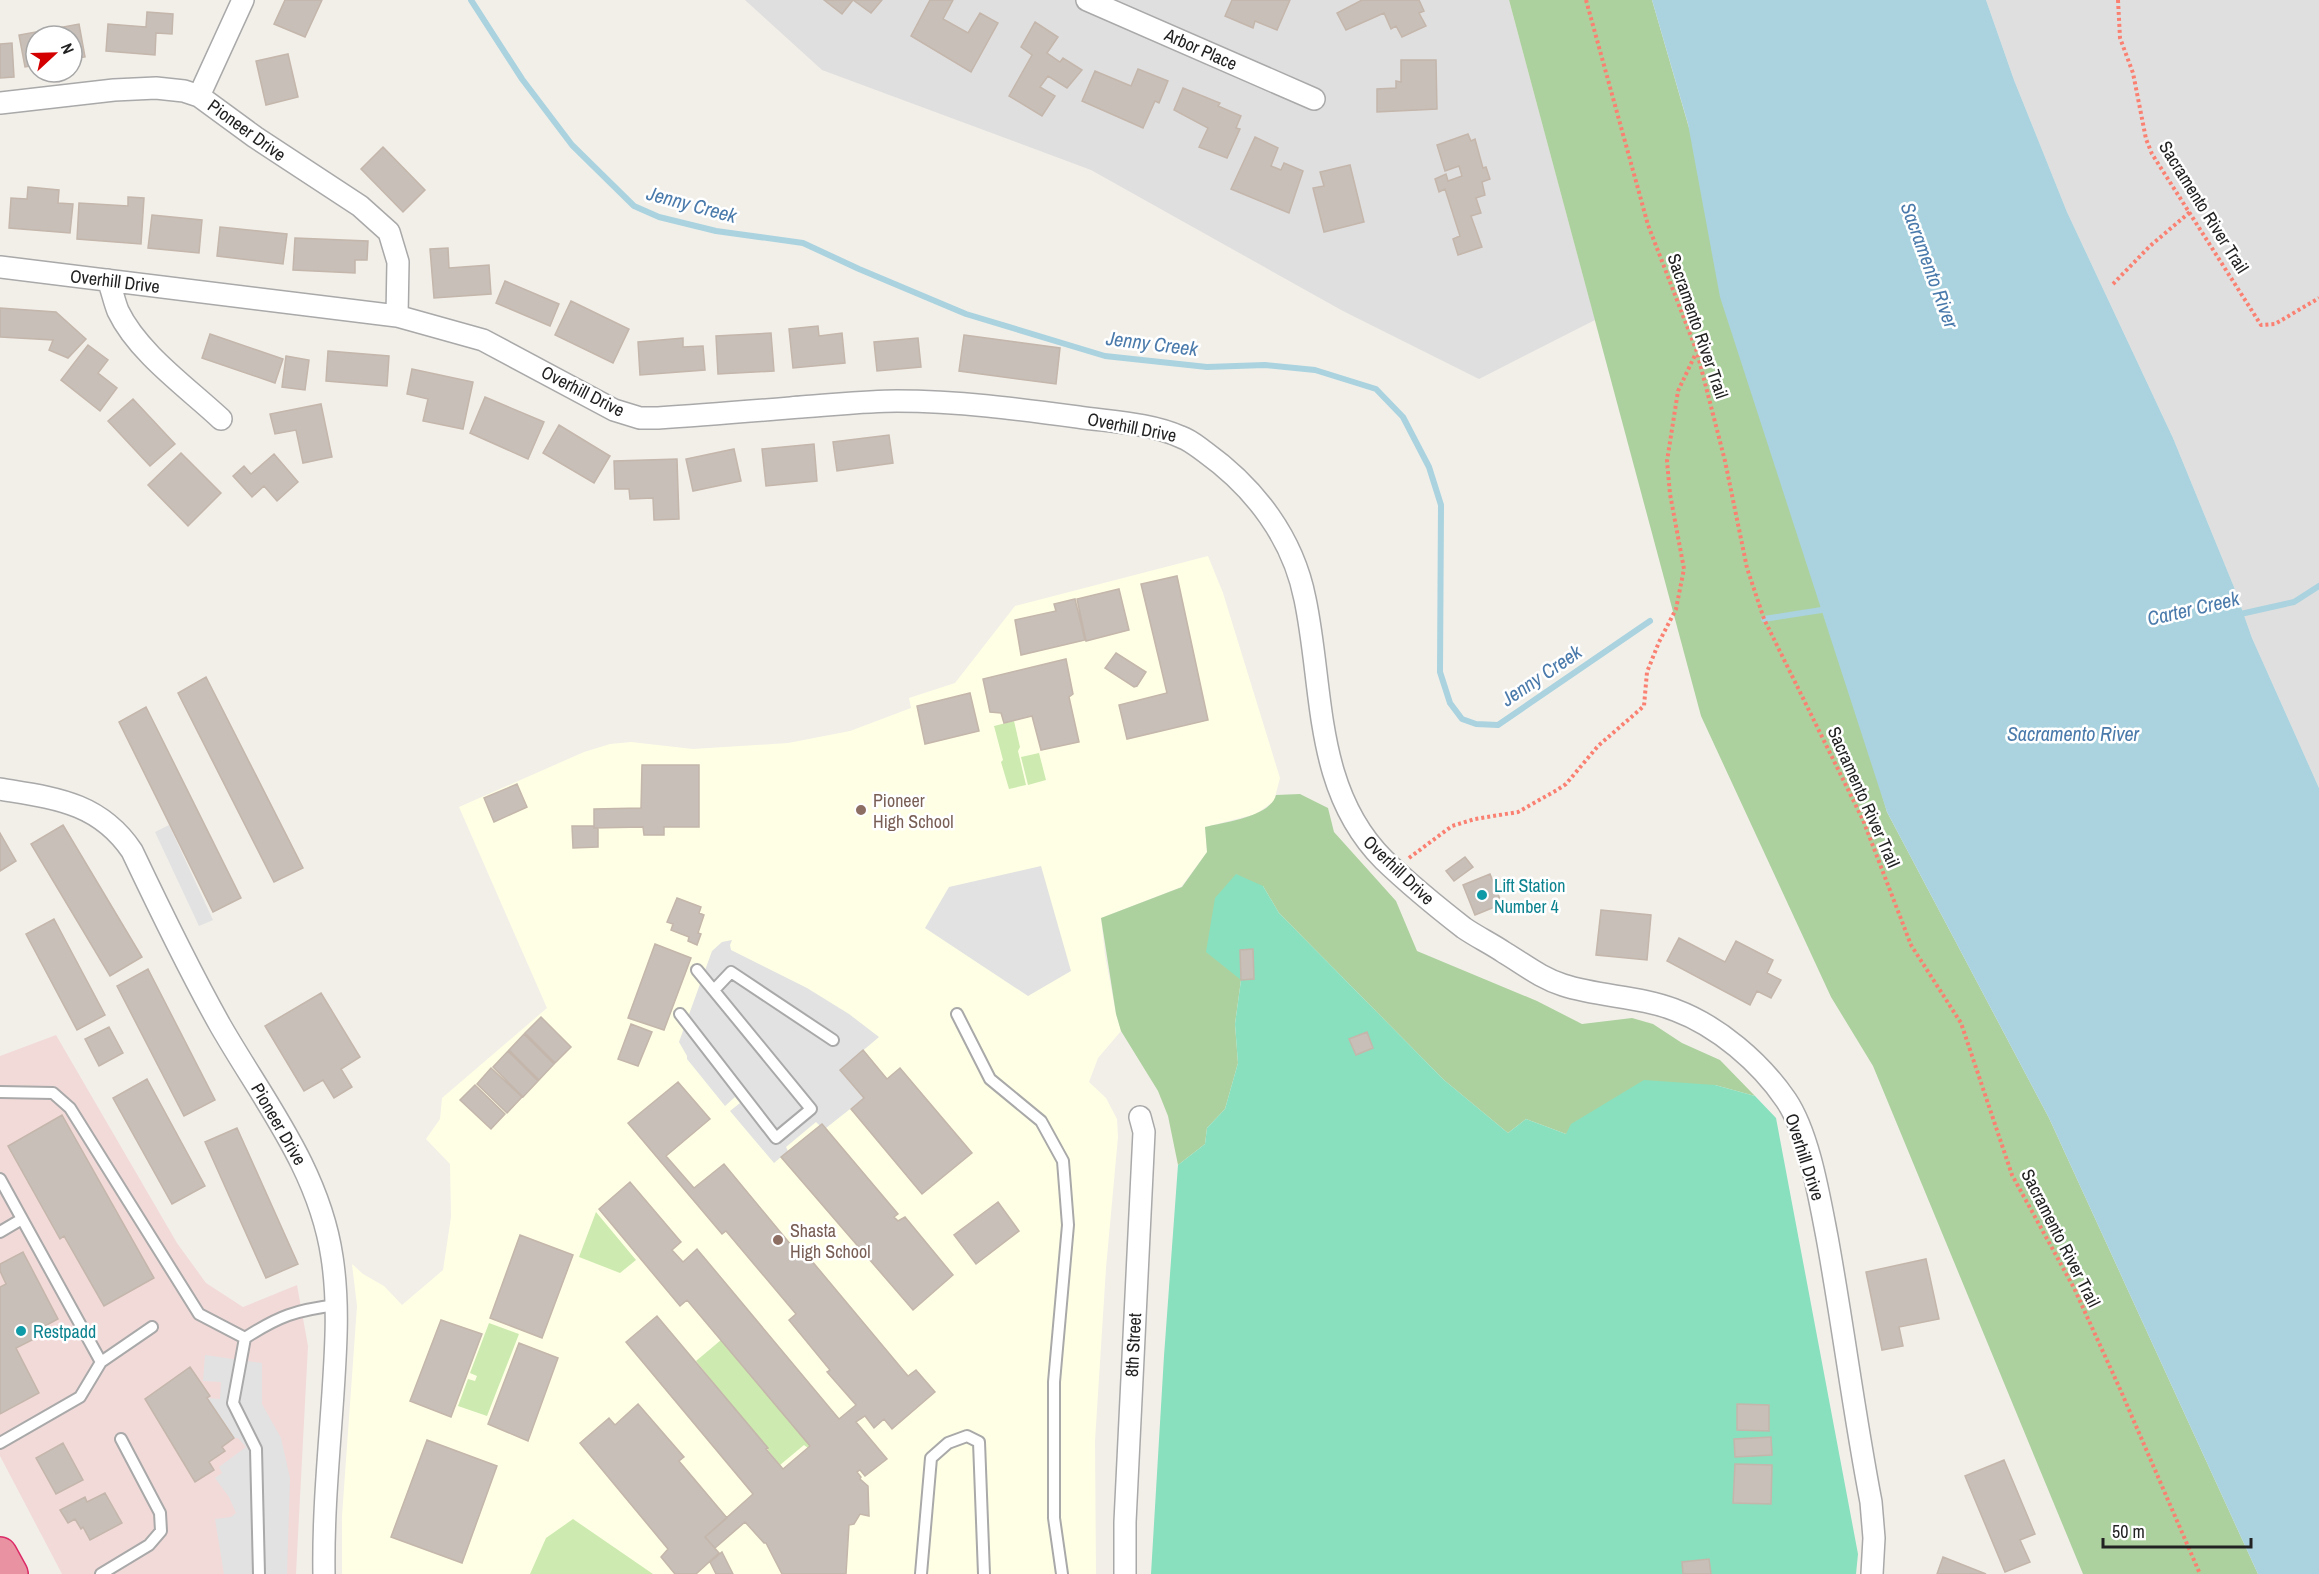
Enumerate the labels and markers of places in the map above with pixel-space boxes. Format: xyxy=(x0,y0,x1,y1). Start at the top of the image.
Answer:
place label: Pioneer High School xyxy=(873,788,953,834)
marker: Pioneer High School xyxy=(854,803,868,817)
place label: Lift Station Number 4 xyxy=(1494,873,1565,919)
marker: Lift Station Number 4 xyxy=(1475,888,1489,902)
place label: Shasta High School xyxy=(790,1218,870,1264)
marker: Shasta High School xyxy=(771,1233,785,1247)
place label: Restpadd xyxy=(33,1319,96,1344)
marker: Restpadd xyxy=(14,1324,28,1338)

